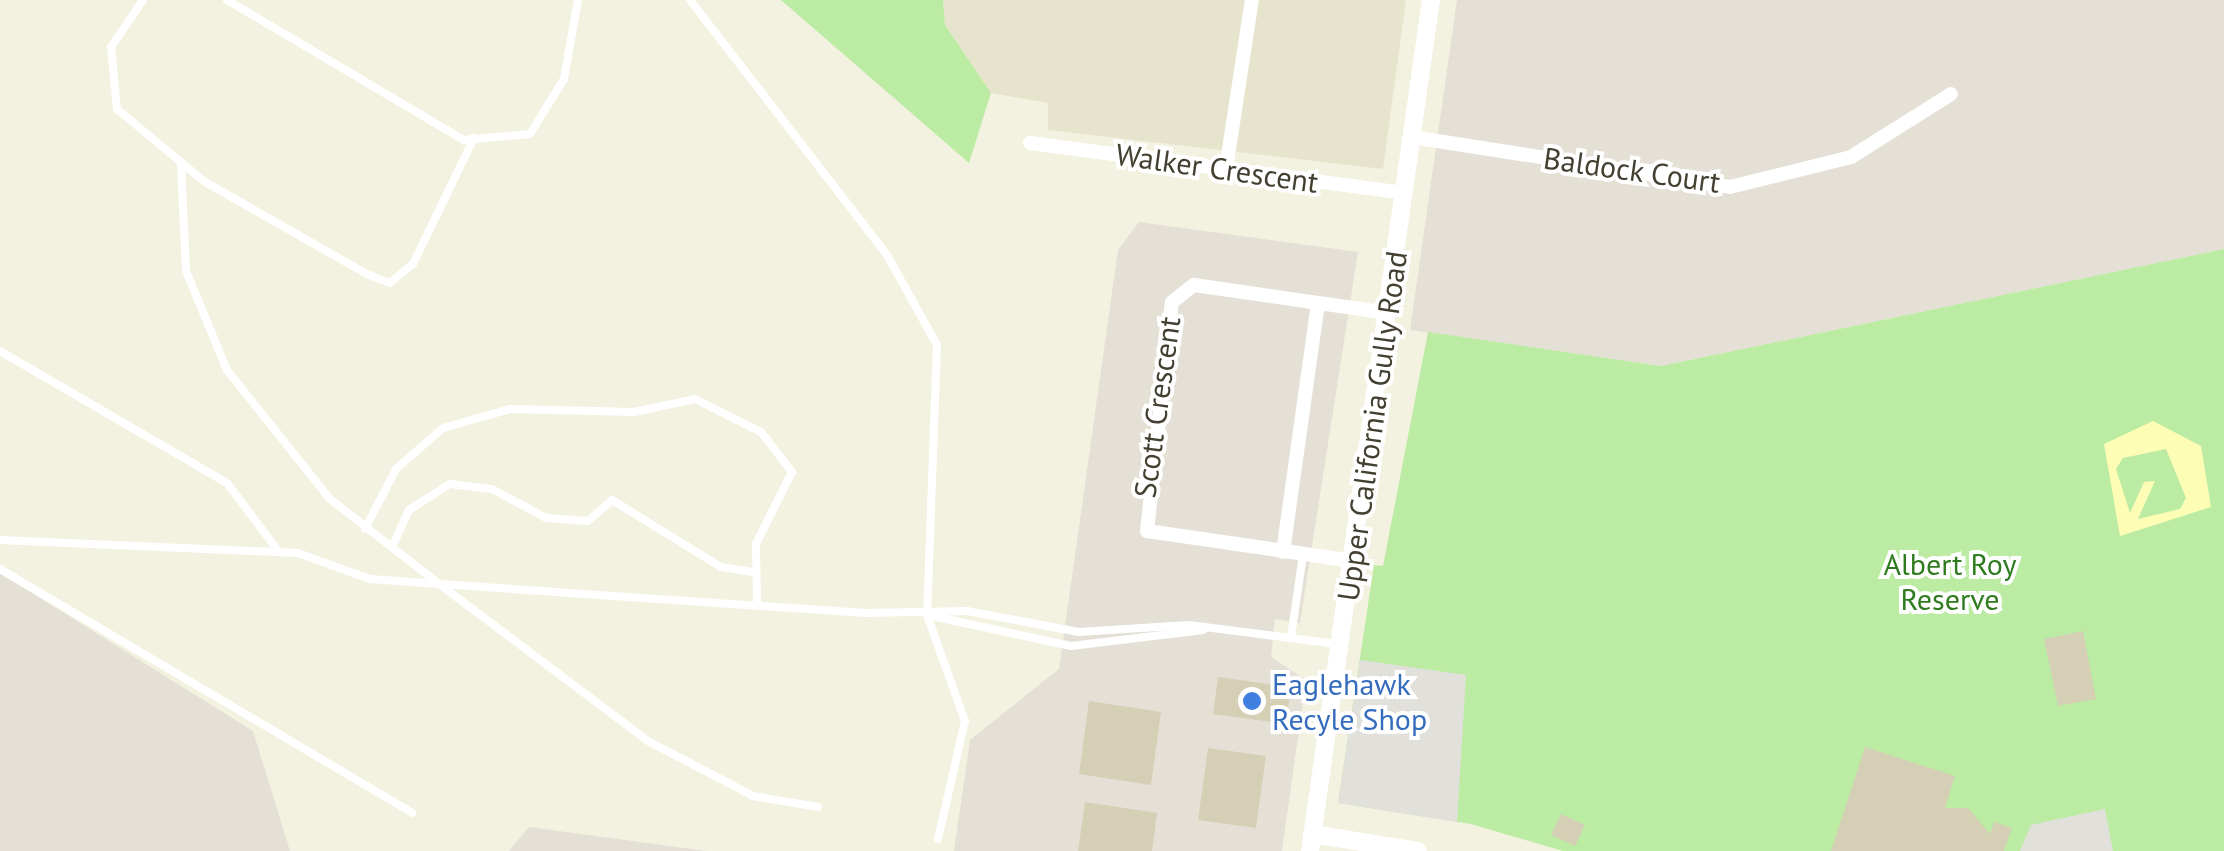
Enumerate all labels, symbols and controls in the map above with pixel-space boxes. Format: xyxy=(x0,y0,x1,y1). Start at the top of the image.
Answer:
street label: Walker Crescent xyxy=(1113,136,1321,200)
street label: Baldock Court xyxy=(1541,140,1723,200)
street label: Upper California Gully Road xyxy=(1330,248,1414,604)
street label: Scott Crescent xyxy=(1126,314,1188,500)
park label: Albert Roy Reserve xyxy=(1883,546,2017,616)
place label: Eaglehawk Recyle Shop xyxy=(1272,666,1427,736)
marker: Eaglehawk Recyle Shop xyxy=(1241,690,1263,712)

